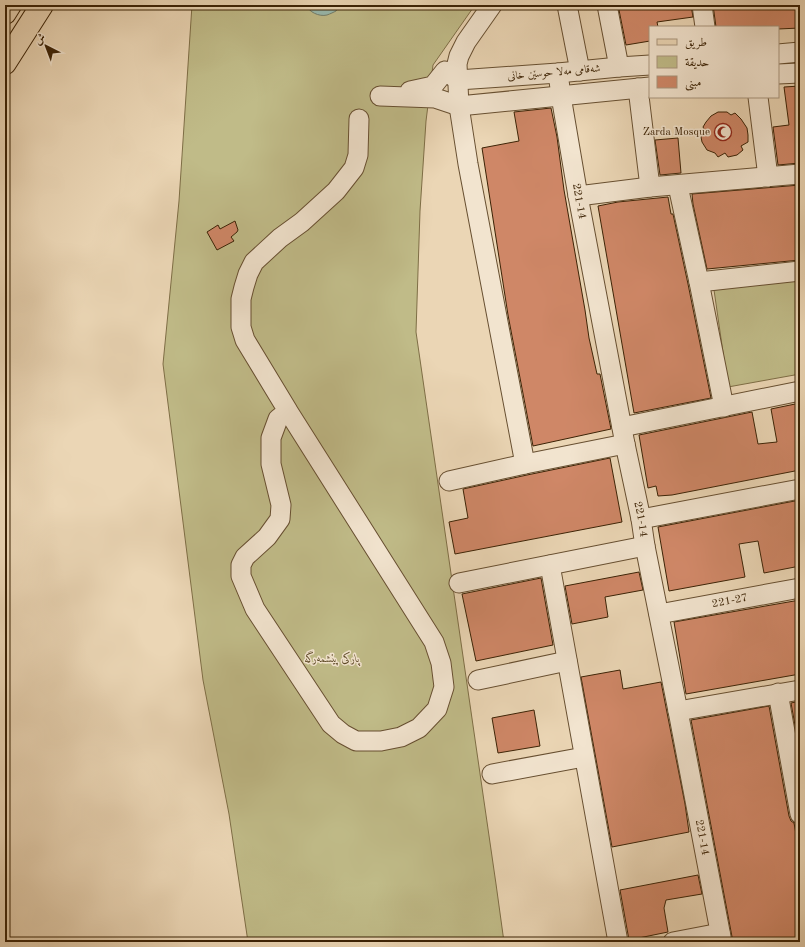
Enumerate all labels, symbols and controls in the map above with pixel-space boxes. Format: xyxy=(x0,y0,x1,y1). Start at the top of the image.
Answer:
north arrow xyxy=(26,26,66,66)
legend xyxy=(649,26,779,98)
text: ش xyxy=(33,32,48,47)
text: طريق xyxy=(685,37,707,50)
text: حديقة xyxy=(685,57,709,70)
street label: شەقامی مەلا حوسێن خانی xyxy=(507,63,601,83)
text: مبنى xyxy=(685,77,701,91)
mosque icon: Zarda Mosque xyxy=(713,122,733,142)
place label: Zarda Mosque xyxy=(643,127,710,138)
street label: 221-14 xyxy=(570,183,588,220)
street label: 221-14 xyxy=(632,500,649,538)
street label: 221-27 xyxy=(711,592,749,610)
park label: پارکی پێشمەرگە xyxy=(304,650,360,666)
street label: 221-14 xyxy=(693,819,711,856)

